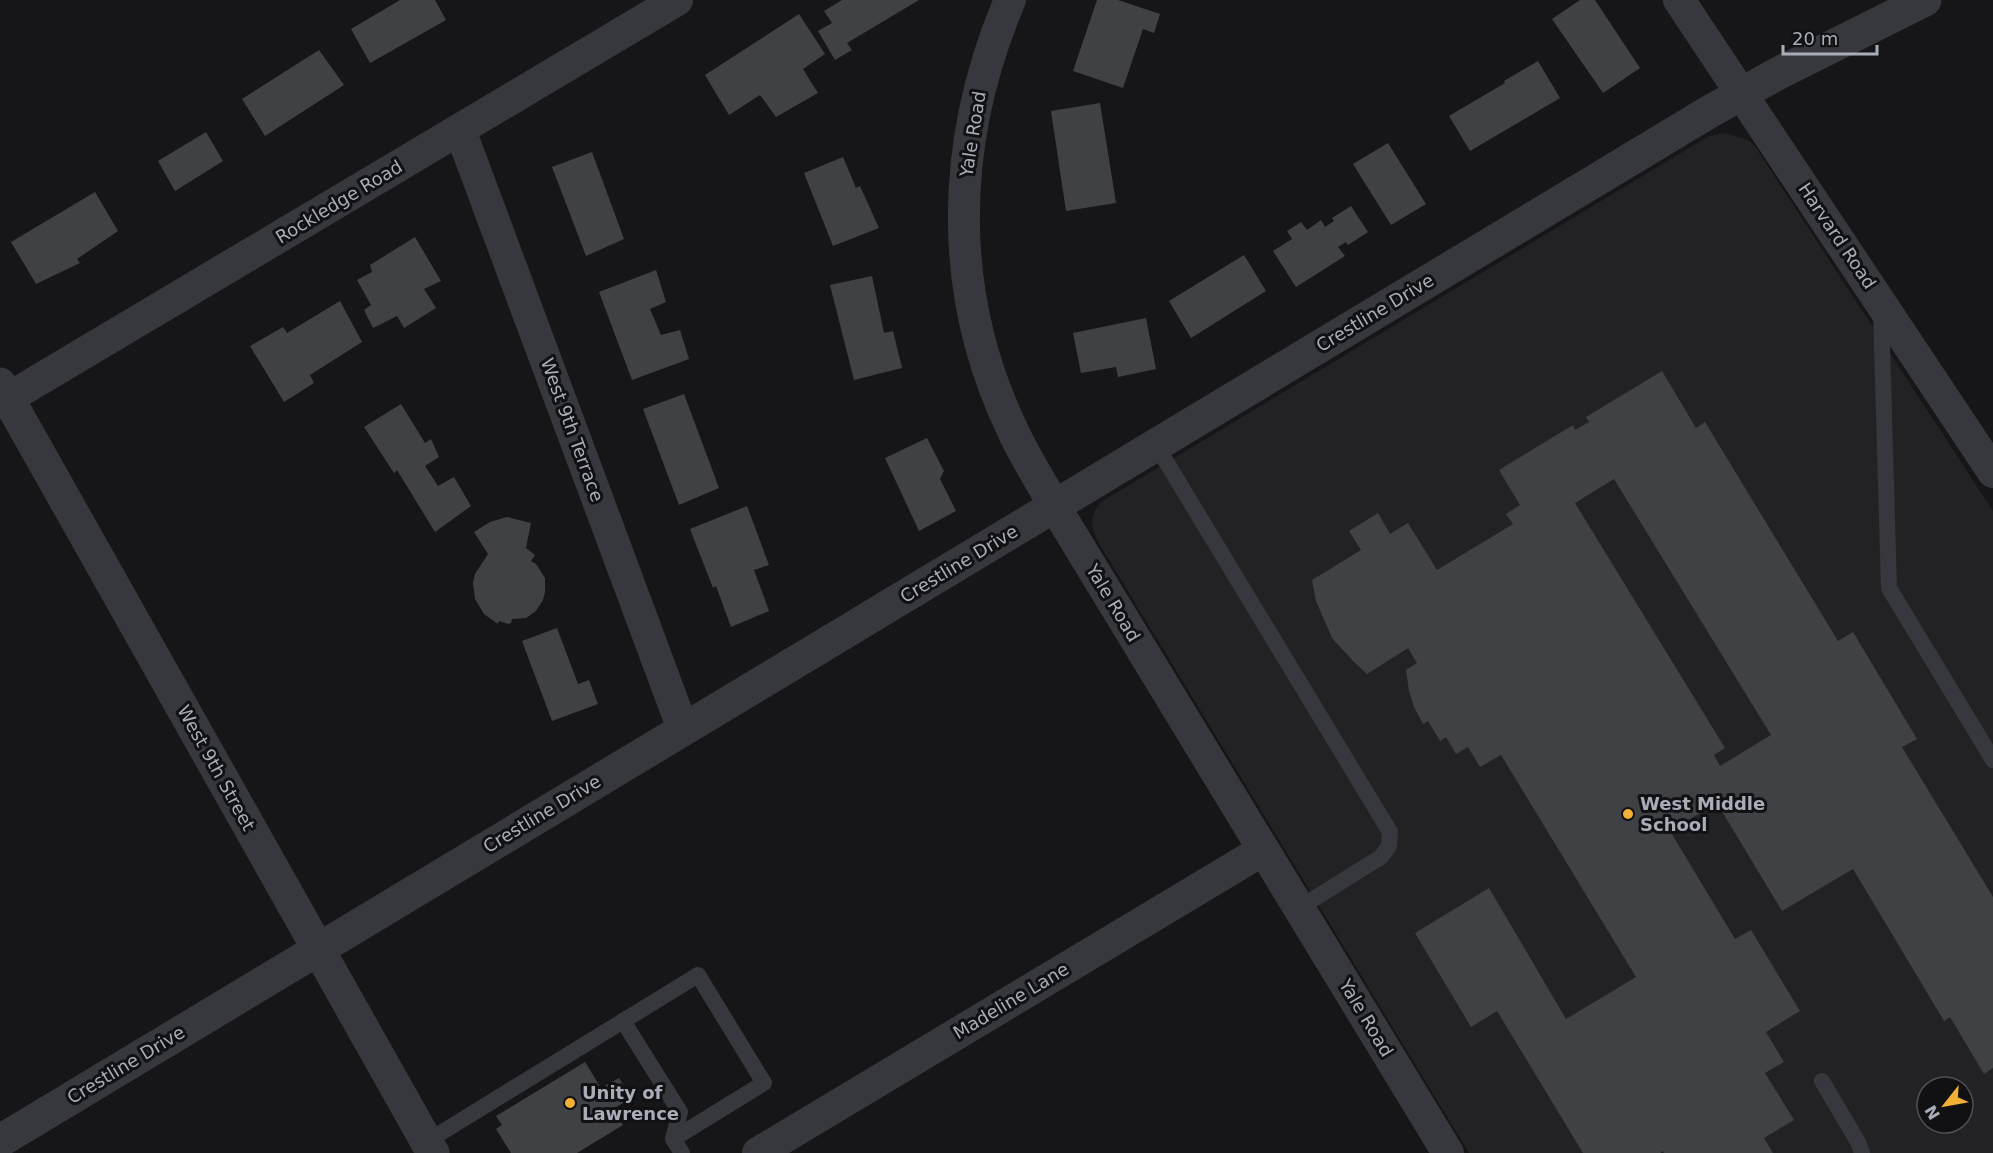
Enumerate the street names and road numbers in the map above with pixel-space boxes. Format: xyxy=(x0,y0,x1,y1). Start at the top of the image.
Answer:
street label: Yale Road xyxy=(955,90,990,179)
street label: Rockledge Road xyxy=(272,156,406,248)
street label: Harvard Road xyxy=(1794,179,1881,293)
street label: Crestline Drive xyxy=(1312,269,1437,356)
street label: West 9th Terrace xyxy=(537,355,608,504)
street label: Crestline Drive xyxy=(896,520,1021,607)
street label: Yale Road xyxy=(1082,559,1145,645)
street label: West 9th Street xyxy=(173,701,260,834)
street label: Crestline Drive xyxy=(479,770,604,857)
street label: Madeline Lane xyxy=(949,958,1072,1043)
street label: Yale Road xyxy=(1335,974,1398,1060)
street label: Crestline Drive xyxy=(63,1021,188,1108)

